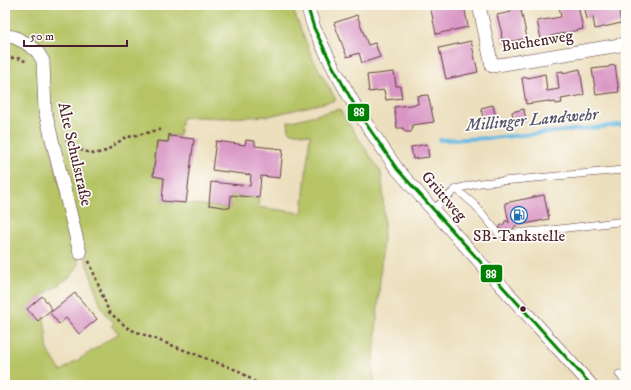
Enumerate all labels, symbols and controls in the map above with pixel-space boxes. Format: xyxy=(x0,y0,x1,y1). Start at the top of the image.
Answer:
scale bar xyxy=(24,22,127,48)
street label: Buchenweg xyxy=(500,25,575,57)
text: 50 m xyxy=(30,29,54,44)
street label: Alte Schulstraße xyxy=(53,100,97,208)
line badge: 88 xyxy=(347,103,370,122)
water label: Millinger Landwehr xyxy=(464,103,601,137)
text: 88 xyxy=(353,106,365,120)
street label: Grüttweg xyxy=(417,167,471,225)
fuel station icon: SB-Tankstelle xyxy=(509,205,529,225)
place label: SB-Tankstelle xyxy=(473,226,565,246)
line badge: 88 xyxy=(480,264,503,283)
text: 88 xyxy=(485,268,497,282)
unlabelled marker xyxy=(518,304,528,314)

